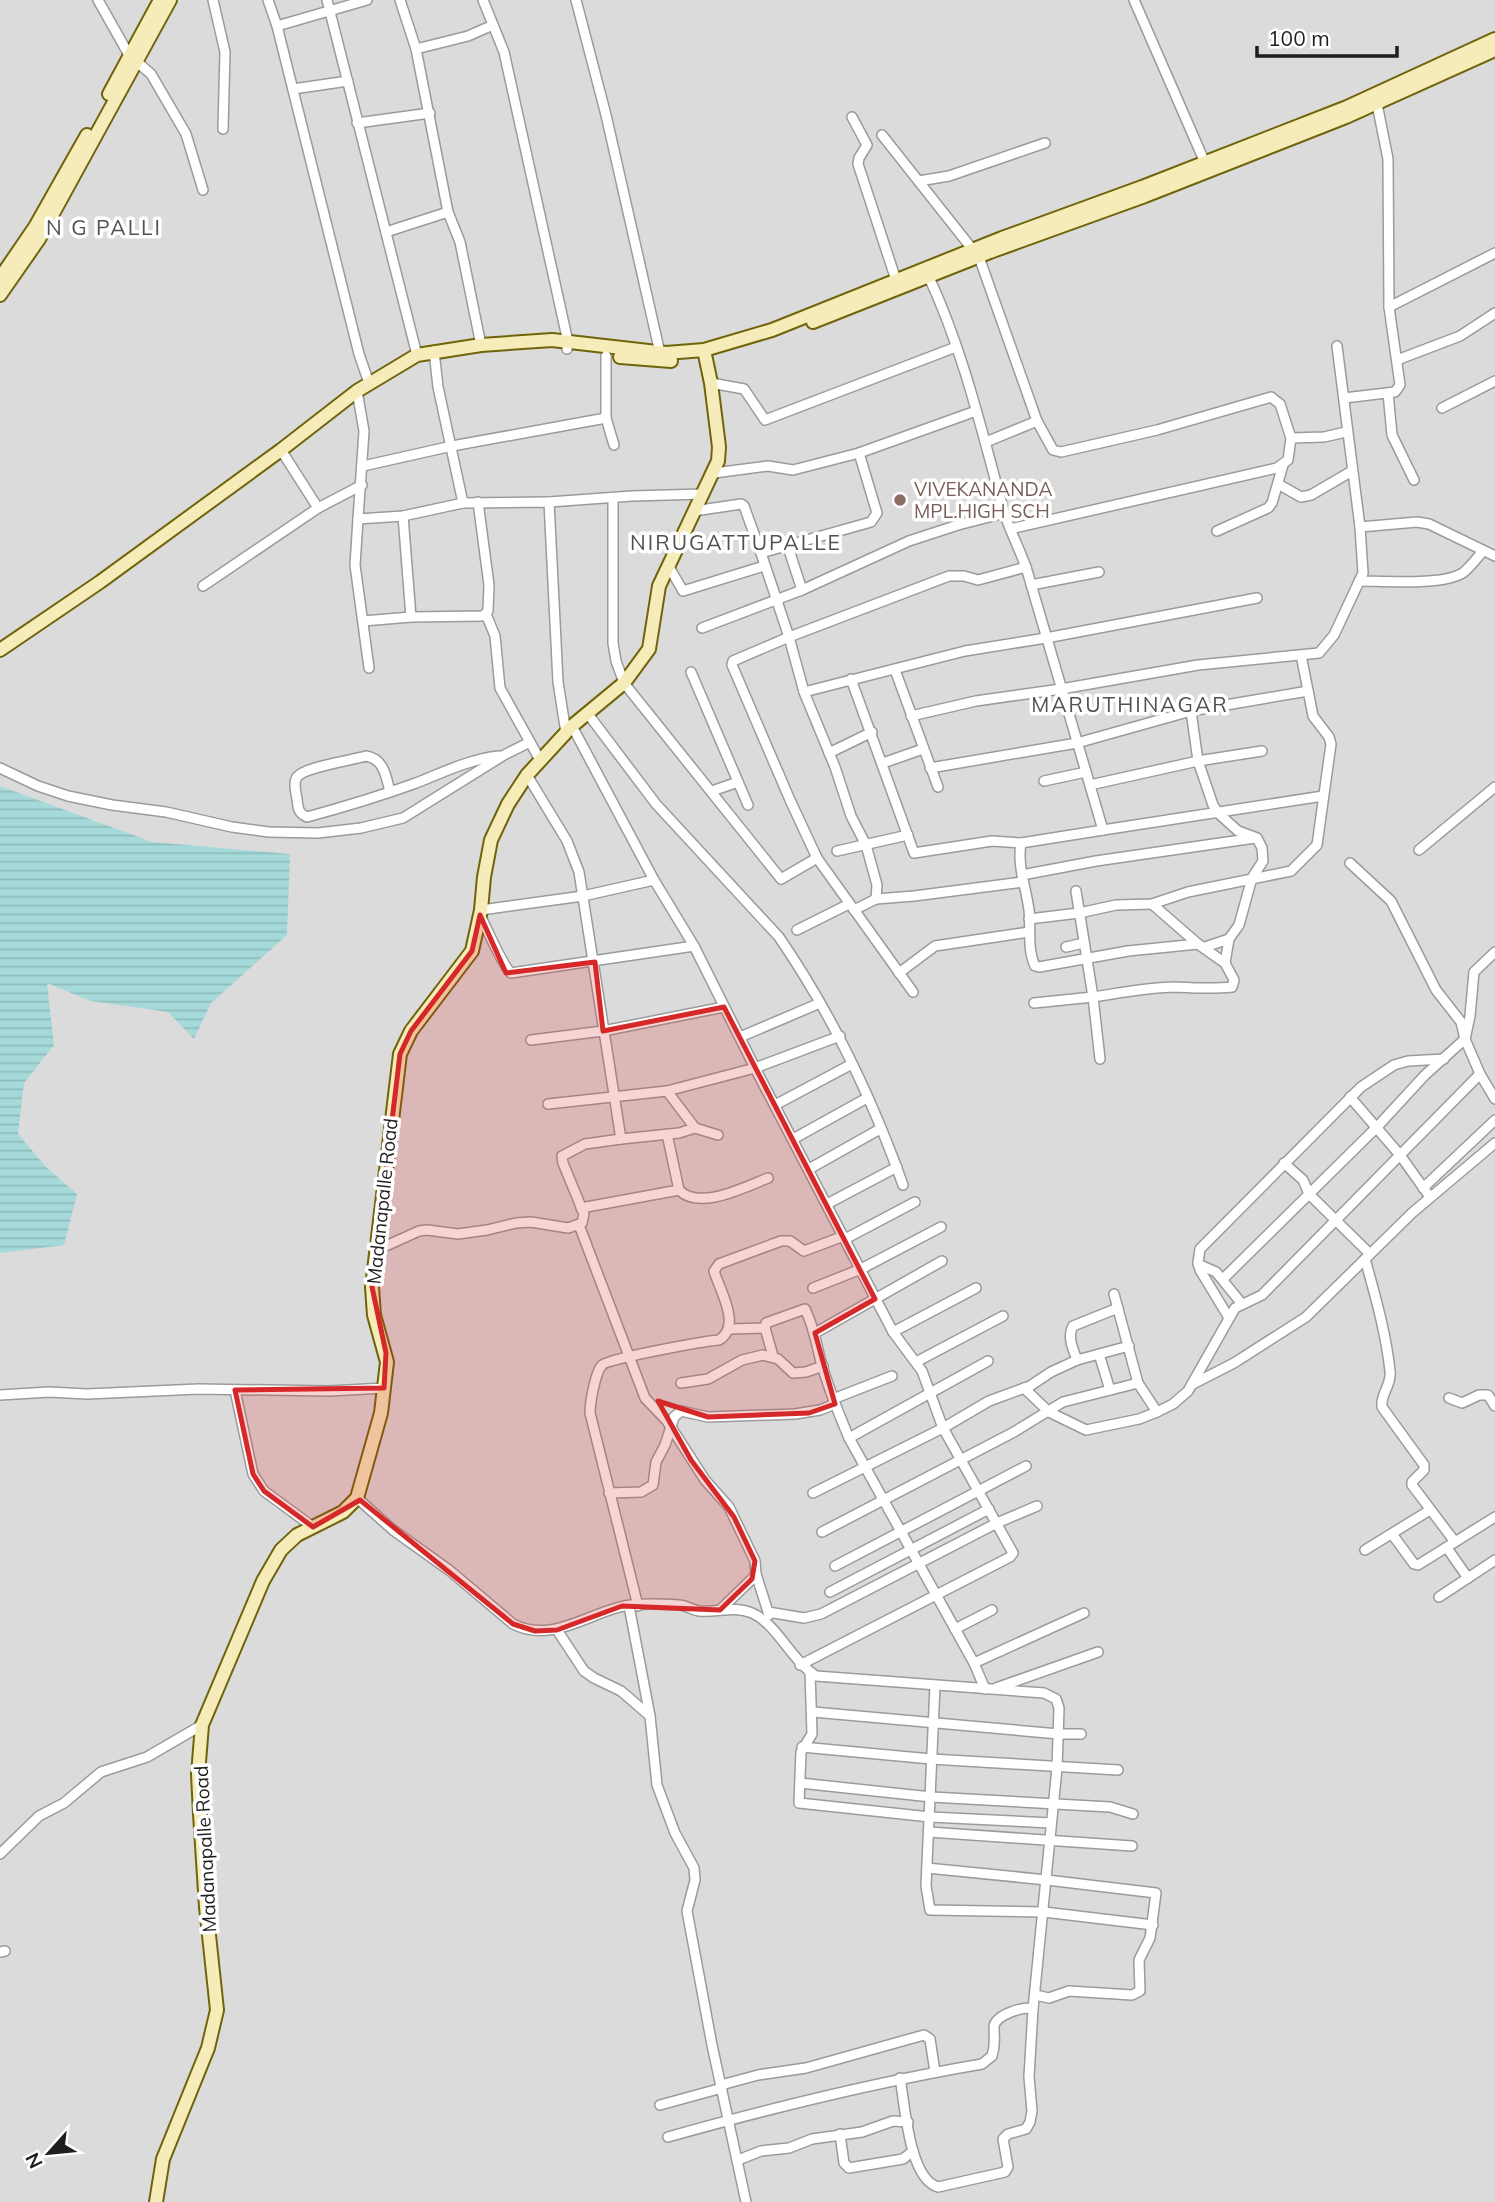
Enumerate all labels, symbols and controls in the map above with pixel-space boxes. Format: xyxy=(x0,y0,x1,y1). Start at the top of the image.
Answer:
scale bar xyxy=(1257,14,1397,58)
text: 100 m xyxy=(1268,25,1330,51)
district label: N G PALLI xyxy=(46,214,162,240)
place label: VIVEKANANDA MPL.HIGH SCH xyxy=(914,477,1052,523)
marker: VIVEKANANDA MPL.HIGH SCH xyxy=(892,492,908,508)
district label: NIRUGATTUPALLE xyxy=(630,529,842,555)
district label: MARUTHINAGAR xyxy=(1031,691,1229,717)
street label: Madanapalle Road xyxy=(361,1117,403,1285)
street label: Madanapalle Road xyxy=(189,1765,221,1933)
north arrow xyxy=(14,2118,84,2188)
text: N xyxy=(20,2149,48,2173)

